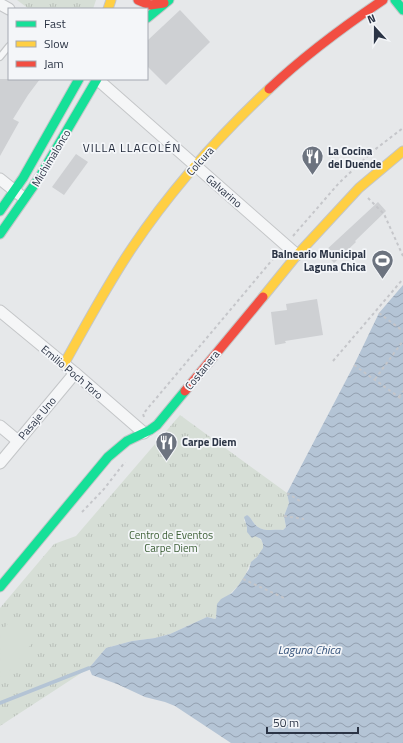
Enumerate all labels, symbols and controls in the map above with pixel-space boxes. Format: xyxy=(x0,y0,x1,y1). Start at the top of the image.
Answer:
legend xyxy=(8,8,148,80)
north arrow xyxy=(355,8,395,48)
text: N xyxy=(365,10,378,27)
text: Fast xyxy=(44,14,67,33)
text: Slow xyxy=(44,34,69,53)
text: Jam xyxy=(44,54,64,73)
street label: Michimalonco xyxy=(28,126,75,190)
district label: VILLA LLACOLÉN xyxy=(83,138,181,157)
street label: Colcura xyxy=(183,143,218,179)
place label: La Cocina del Duende xyxy=(328,143,382,172)
restaurant icon: La Cocina del Duende xyxy=(299,144,325,177)
street label: Galvarino xyxy=(202,171,246,211)
place label: Balneario Municipal Laguna Chica xyxy=(271,246,366,275)
sports icon: Balneario Municipal Laguna Chica xyxy=(369,247,395,280)
street label: Emilio Poch Toro xyxy=(38,341,107,403)
street label: Costanera xyxy=(181,346,223,393)
street label: Pasaje Uno xyxy=(14,393,60,443)
restaurant icon: Carpe Diem xyxy=(154,429,180,462)
place label: Carpe Diem xyxy=(182,434,236,450)
park label: Centro de Eventos Carpe Diem xyxy=(129,527,213,556)
water label: Laguna Chica xyxy=(278,640,341,659)
scale bar xyxy=(267,709,358,735)
text: 50 m xyxy=(273,713,299,732)

